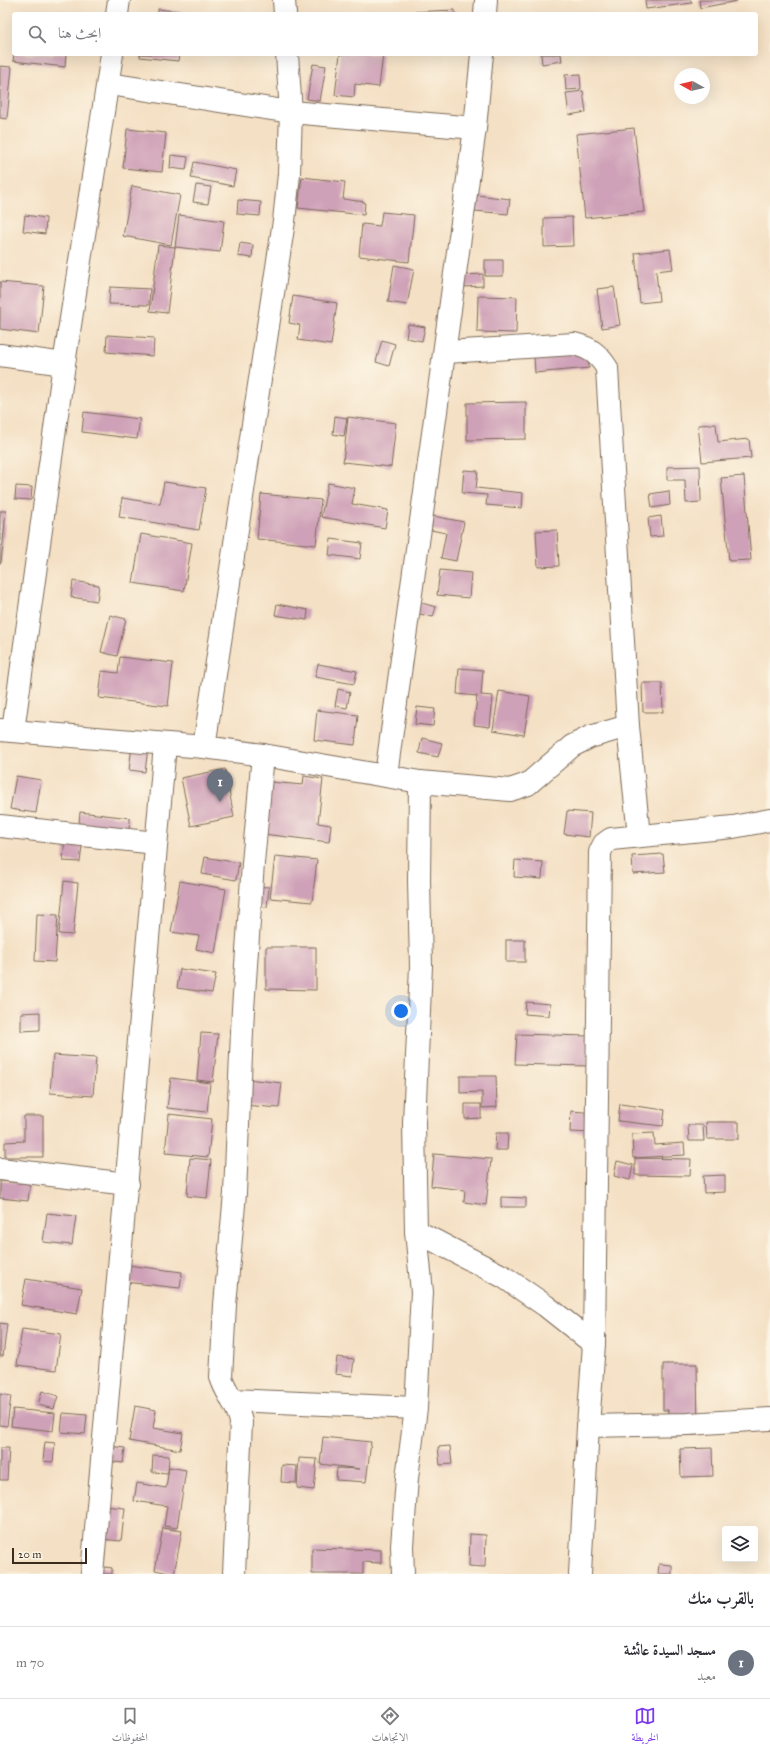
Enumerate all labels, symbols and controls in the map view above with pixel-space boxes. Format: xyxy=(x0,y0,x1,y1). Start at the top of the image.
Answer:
search box xyxy=(12,12,758,56)
icon: search xyxy=(26,23,48,45)
text: ابحث هنا xyxy=(58,24,101,42)
north arrow xyxy=(674,68,710,104)
pin: 1 xyxy=(207,769,233,802)
your location xyxy=(391,1001,411,1021)
map controls xyxy=(722,1526,758,1562)
button: layers xyxy=(722,1526,758,1562)
scale bar xyxy=(12,1546,87,1565)
text: 20 m xyxy=(18,1548,41,1561)
text: بالقرب منك xyxy=(688,1588,754,1609)
text: مسجد السيدة عائشة xyxy=(624,1641,716,1659)
text: 70 m xyxy=(16,1655,44,1671)
text: 1 xyxy=(738,1655,744,1671)
text: معبد xyxy=(697,1668,716,1684)
tab: المحفوظات xyxy=(112,1705,148,1748)
tab: الاتجاهات xyxy=(371,1705,408,1748)
tab: الخريطة xyxy=(632,1705,658,1748)

